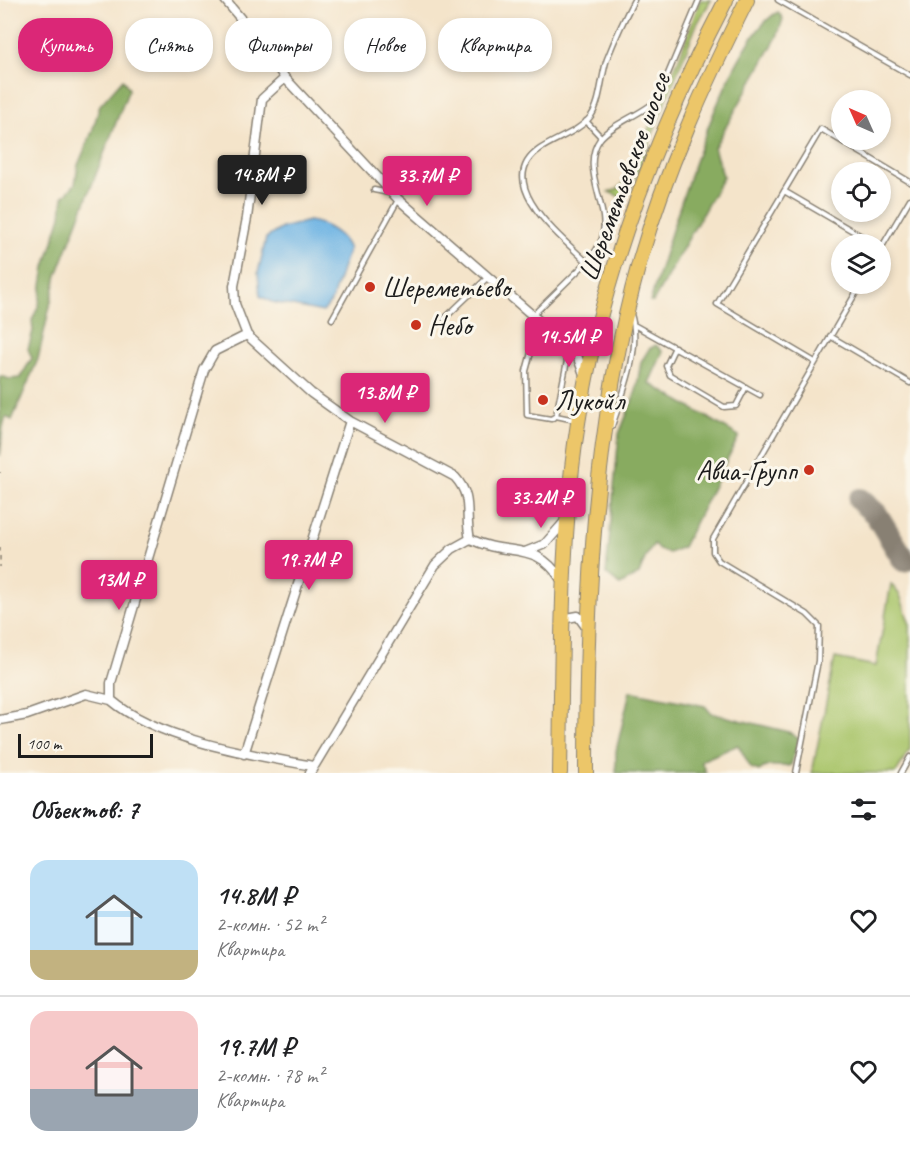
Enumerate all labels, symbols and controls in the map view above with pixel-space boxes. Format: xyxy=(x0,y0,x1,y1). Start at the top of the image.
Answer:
chip: Купить xyxy=(18,18,113,72)
chip: Снять xyxy=(125,18,213,72)
chip: Фильтры xyxy=(225,18,332,72)
chip: Новое xyxy=(344,18,426,72)
chip: Квартира xyxy=(438,18,552,72)
street label: Шереметьевское шоссе xyxy=(570,66,679,286)
north arrow xyxy=(831,90,891,150)
map controls xyxy=(831,90,891,294)
pin: 14.8M ₽ xyxy=(207,155,317,206)
pin: 33.7M ₽ xyxy=(372,156,482,207)
text: 14.8M ₽ xyxy=(232,162,292,187)
button: locate xyxy=(831,162,891,222)
text: 33.7M ₽ xyxy=(397,163,457,188)
button: layers xyxy=(831,234,891,294)
place label: Шереметьево xyxy=(382,270,513,305)
marker: Шереметьево xyxy=(363,280,377,294)
place label: Небо xyxy=(428,308,475,343)
pin: 14.5M ₽ xyxy=(514,317,624,368)
marker: Небо xyxy=(409,318,423,332)
text: 14.5M ₽ xyxy=(539,324,599,349)
pin: 13.8M ₽ xyxy=(330,373,440,424)
text: 13.8M ₽ xyxy=(355,380,415,405)
place label: Лукойл xyxy=(555,383,626,418)
marker: Лукойл xyxy=(536,393,550,407)
place label: Авиа-Групп xyxy=(696,453,799,488)
marker: Авиа-Групп xyxy=(802,463,816,477)
pin: 33.2M ₽ xyxy=(486,478,596,529)
text: 33.2M ₽ xyxy=(511,485,571,510)
pin: 19.7M ₽ xyxy=(254,540,364,591)
text: 19.7M ₽ xyxy=(279,547,339,572)
pin: 13M ₽ xyxy=(77,560,161,611)
text: 13M ₽ xyxy=(95,567,143,592)
scale bar xyxy=(18,731,153,758)
text: 100 m xyxy=(27,734,61,754)
text: Объектов: 7 xyxy=(30,793,139,826)
icon: filters xyxy=(847,793,880,826)
text: 14.8M ₽ xyxy=(216,879,295,912)
icon: home xyxy=(78,884,150,956)
icon: heart xyxy=(847,904,880,937)
text: 2-комн. · 52 m² xyxy=(216,912,324,937)
text: Квартира xyxy=(216,937,284,962)
text: 19.7M ₽ xyxy=(216,1030,295,1063)
icon: home xyxy=(78,1035,150,1107)
icon: heart xyxy=(847,1055,880,1088)
text: 2-комн. · 78 m² xyxy=(216,1063,324,1088)
text: Квартира xyxy=(216,1088,284,1113)

